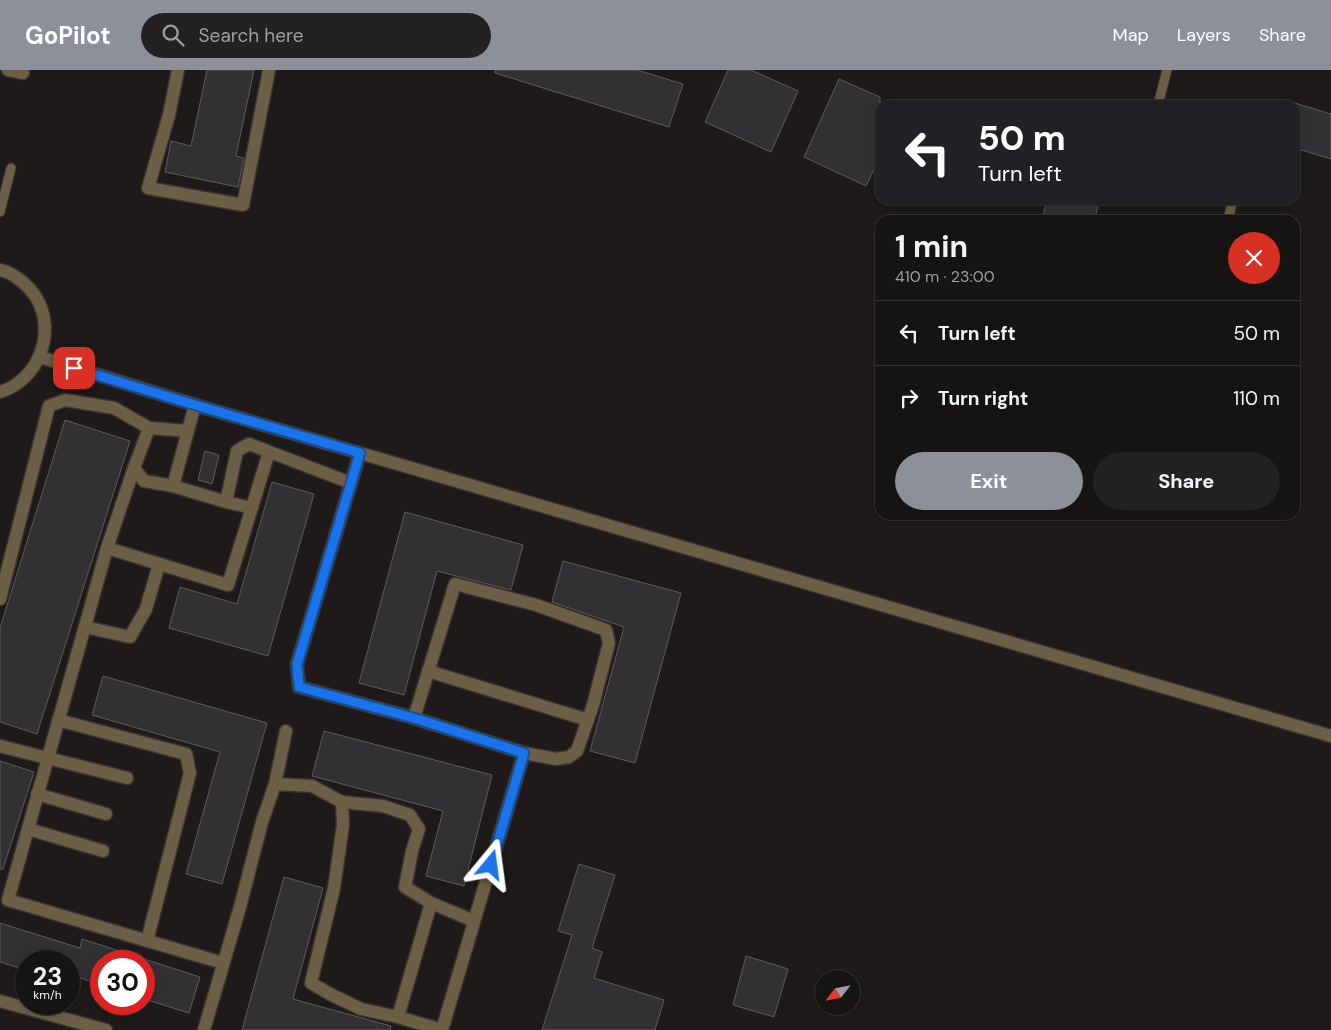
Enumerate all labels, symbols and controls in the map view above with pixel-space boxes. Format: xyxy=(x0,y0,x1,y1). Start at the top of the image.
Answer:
search box xyxy=(141,13,491,58)
text: GoPilot xyxy=(25,20,111,51)
icon: search xyxy=(159,21,187,49)
text: Search here xyxy=(199,23,303,48)
text: Map xyxy=(1113,23,1149,47)
text: Layers xyxy=(1177,23,1231,47)
text: Share xyxy=(1259,23,1306,47)
text: 50 m xyxy=(978,115,1066,161)
icon: left xyxy=(895,120,960,185)
text: Turn left xyxy=(978,159,1062,188)
text: 1 min xyxy=(895,227,968,266)
button: close xyxy=(1228,232,1280,284)
text: 410 m · 23:00 xyxy=(895,266,995,287)
icon: left xyxy=(895,319,923,347)
text: Turn left xyxy=(938,321,1016,346)
text: 50 m xyxy=(1233,321,1280,346)
pin xyxy=(53,347,95,389)
icon: arrive xyxy=(60,354,88,382)
icon: right xyxy=(895,384,923,412)
text: Turn right xyxy=(938,386,1028,411)
text: 110 m xyxy=(1233,386,1280,411)
button: Exit xyxy=(895,452,1083,510)
button: Share xyxy=(1093,452,1280,510)
position arrow xyxy=(464,838,516,890)
speed limit sign: 30 xyxy=(90,950,155,1015)
text: 23 xyxy=(33,960,62,993)
north arrow xyxy=(815,970,860,1015)
map controls xyxy=(815,970,860,1015)
text: km/h xyxy=(33,987,62,1003)

